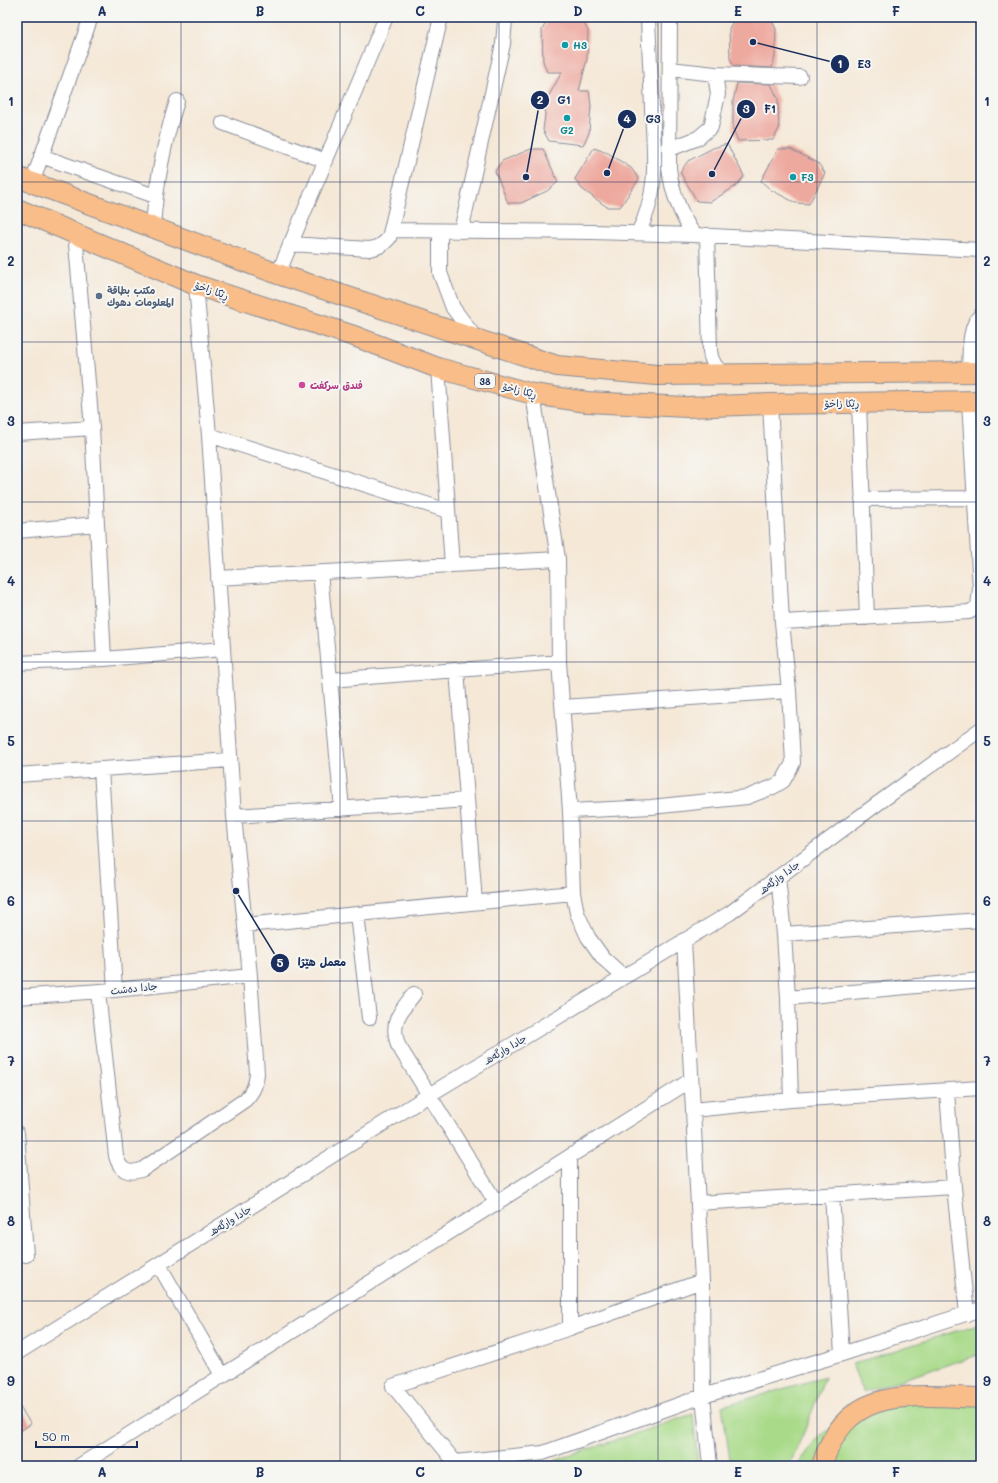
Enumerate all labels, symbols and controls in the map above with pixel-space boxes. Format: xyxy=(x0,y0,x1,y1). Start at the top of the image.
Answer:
text: A xyxy=(97,2,107,19)
text: B xyxy=(256,2,265,19)
text: C xyxy=(415,2,425,19)
text: D xyxy=(573,2,583,19)
text: E xyxy=(734,2,742,19)
text: F xyxy=(892,2,900,19)
place label: H3 xyxy=(573,38,587,52)
marker: H3 xyxy=(560,40,570,50)
callout: E3 xyxy=(830,52,879,75)
text: 1 xyxy=(837,55,843,71)
text: E3 xyxy=(857,56,871,71)
callout: G1 xyxy=(530,89,579,112)
text: 2 xyxy=(537,91,544,107)
text: 1 xyxy=(8,92,14,109)
text: G1 xyxy=(557,92,571,107)
text: 1 xyxy=(984,92,990,109)
callout: F1 xyxy=(736,98,784,121)
text: 3 xyxy=(742,100,750,116)
text: F1 xyxy=(764,101,776,116)
callout: G3 xyxy=(617,107,668,130)
text: 4 xyxy=(623,110,631,126)
text: G3 xyxy=(645,111,661,126)
marker: G2 xyxy=(562,113,572,123)
place label: G2 xyxy=(560,123,574,137)
place label: F3 xyxy=(801,170,813,184)
marker: F3 xyxy=(788,172,798,182)
text: 2 xyxy=(7,252,15,269)
text: 2 xyxy=(983,252,991,269)
street label: ڕێکا زاخۆ xyxy=(192,277,231,304)
place label: مكتب بطاقة المعلومات دهوك xyxy=(107,283,174,309)
marker: مكتب بطاقة المعلومات دهوك xyxy=(94,291,104,301)
road number: 38 xyxy=(475,374,495,388)
place label: فندق سركفت xyxy=(310,378,363,392)
street label: ڕێکا زاخۆ xyxy=(500,379,539,403)
marker: فندق سركفت xyxy=(297,380,307,390)
street label: ڕێکا زاخۆ xyxy=(824,396,860,412)
text: 3 xyxy=(7,412,15,429)
text: 3 xyxy=(983,412,991,429)
text: 4 xyxy=(7,572,15,589)
text: 4 xyxy=(983,572,991,589)
text: 5 xyxy=(7,732,15,749)
text: 5 xyxy=(983,732,991,749)
street label: جادا وارگه‌هـ xyxy=(755,857,802,898)
text: 6 xyxy=(7,892,15,909)
text: 6 xyxy=(983,892,991,909)
callout: معمل ھێژا xyxy=(270,951,355,974)
text: 5 xyxy=(276,954,284,970)
text: معمل ھێژا xyxy=(298,954,346,969)
street label: جادا دەشت xyxy=(110,979,158,997)
street label: جادا وارگه‌هـ xyxy=(480,1031,529,1068)
text: 7 xyxy=(7,1052,15,1069)
text: 7 xyxy=(983,1052,991,1069)
street label: جادا وارگه‌هـ xyxy=(205,1201,254,1239)
text: 8 xyxy=(7,1212,15,1229)
text: 8 xyxy=(983,1212,991,1229)
text: 9 xyxy=(7,1372,15,1389)
text: 9 xyxy=(983,1372,991,1389)
scale bar xyxy=(36,1423,137,1449)
text: 50 m xyxy=(42,1428,70,1444)
text: A xyxy=(97,1463,107,1480)
text: B xyxy=(256,1463,265,1480)
text: C xyxy=(415,1463,425,1480)
text: D xyxy=(573,1463,583,1480)
text: E xyxy=(734,1463,742,1480)
text: F xyxy=(892,1463,900,1480)

